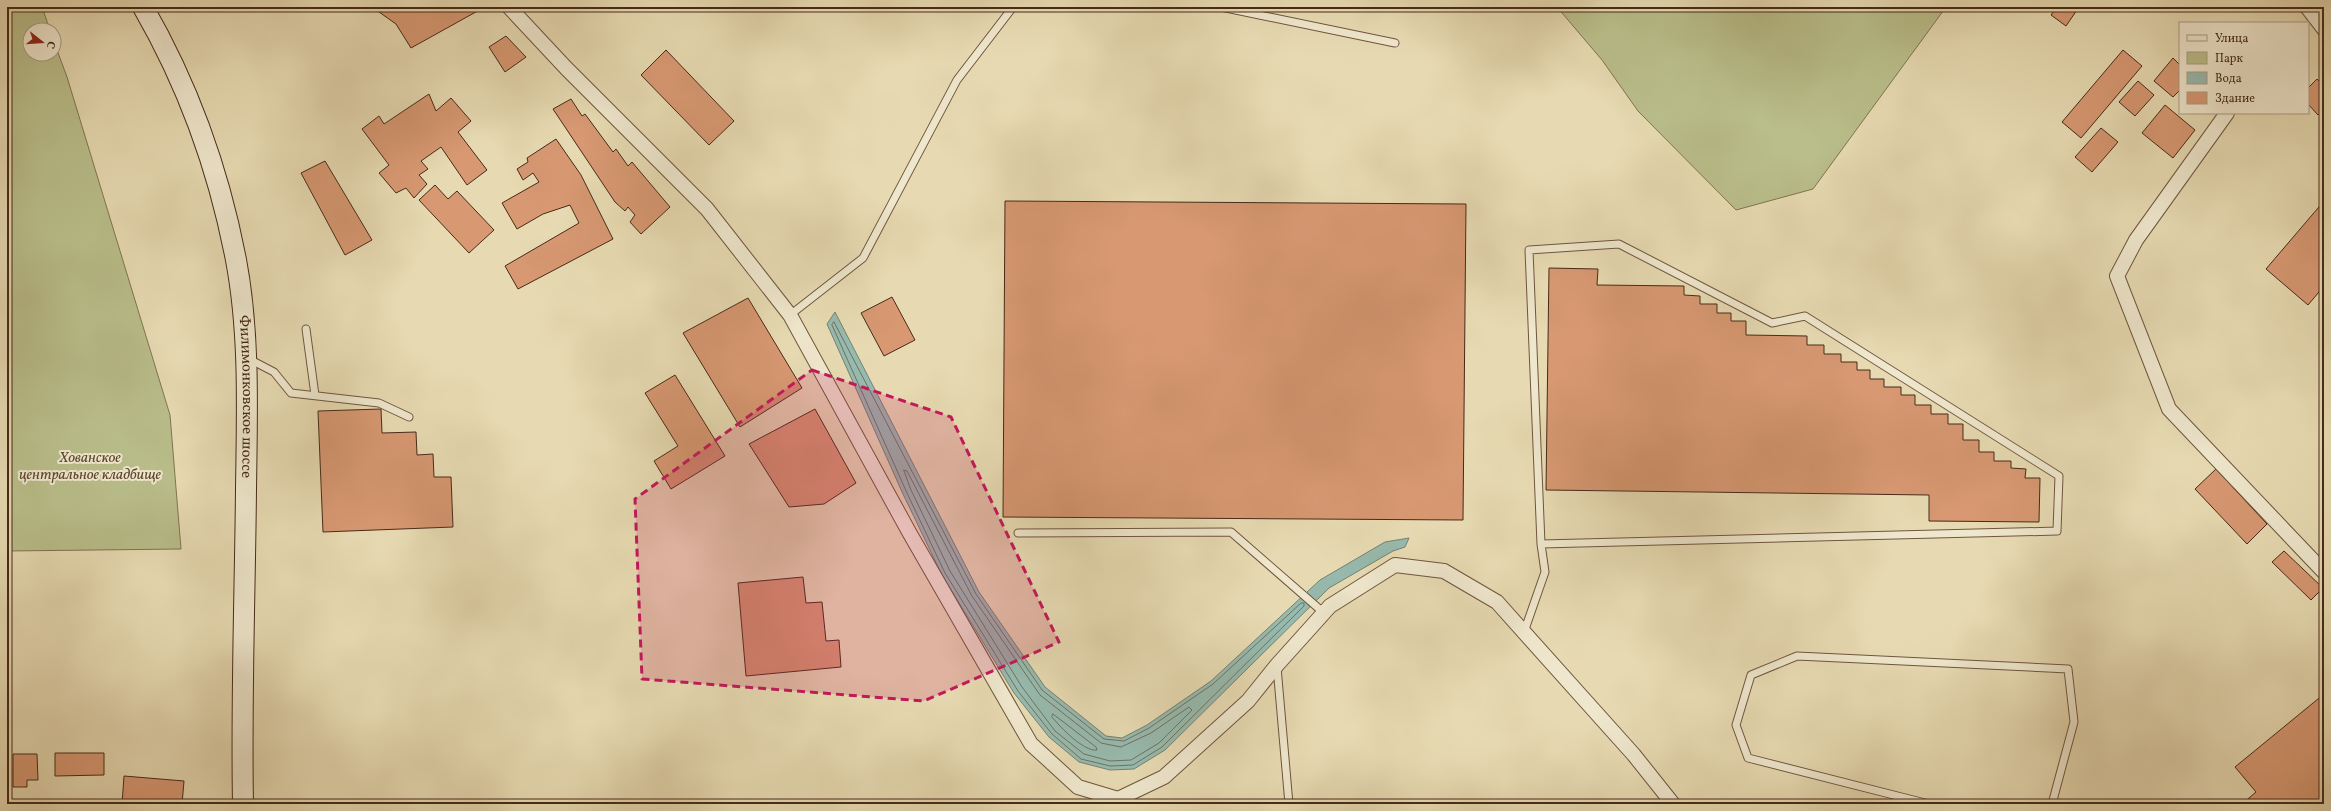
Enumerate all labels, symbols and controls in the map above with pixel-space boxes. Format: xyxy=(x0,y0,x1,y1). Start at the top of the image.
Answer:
north arrow xyxy=(22,22,62,62)
legend xyxy=(2179,22,2309,114)
text: Улица xyxy=(2215,31,2248,47)
text: С xyxy=(42,39,58,50)
text: Парк xyxy=(2215,51,2243,67)
text: Вода xyxy=(2215,71,2242,87)
text: Здание xyxy=(2215,91,2255,107)
street label: Филимонковское шоссе xyxy=(233,314,257,478)
park label: Хованское центральное кладбище xyxy=(19,448,162,486)

